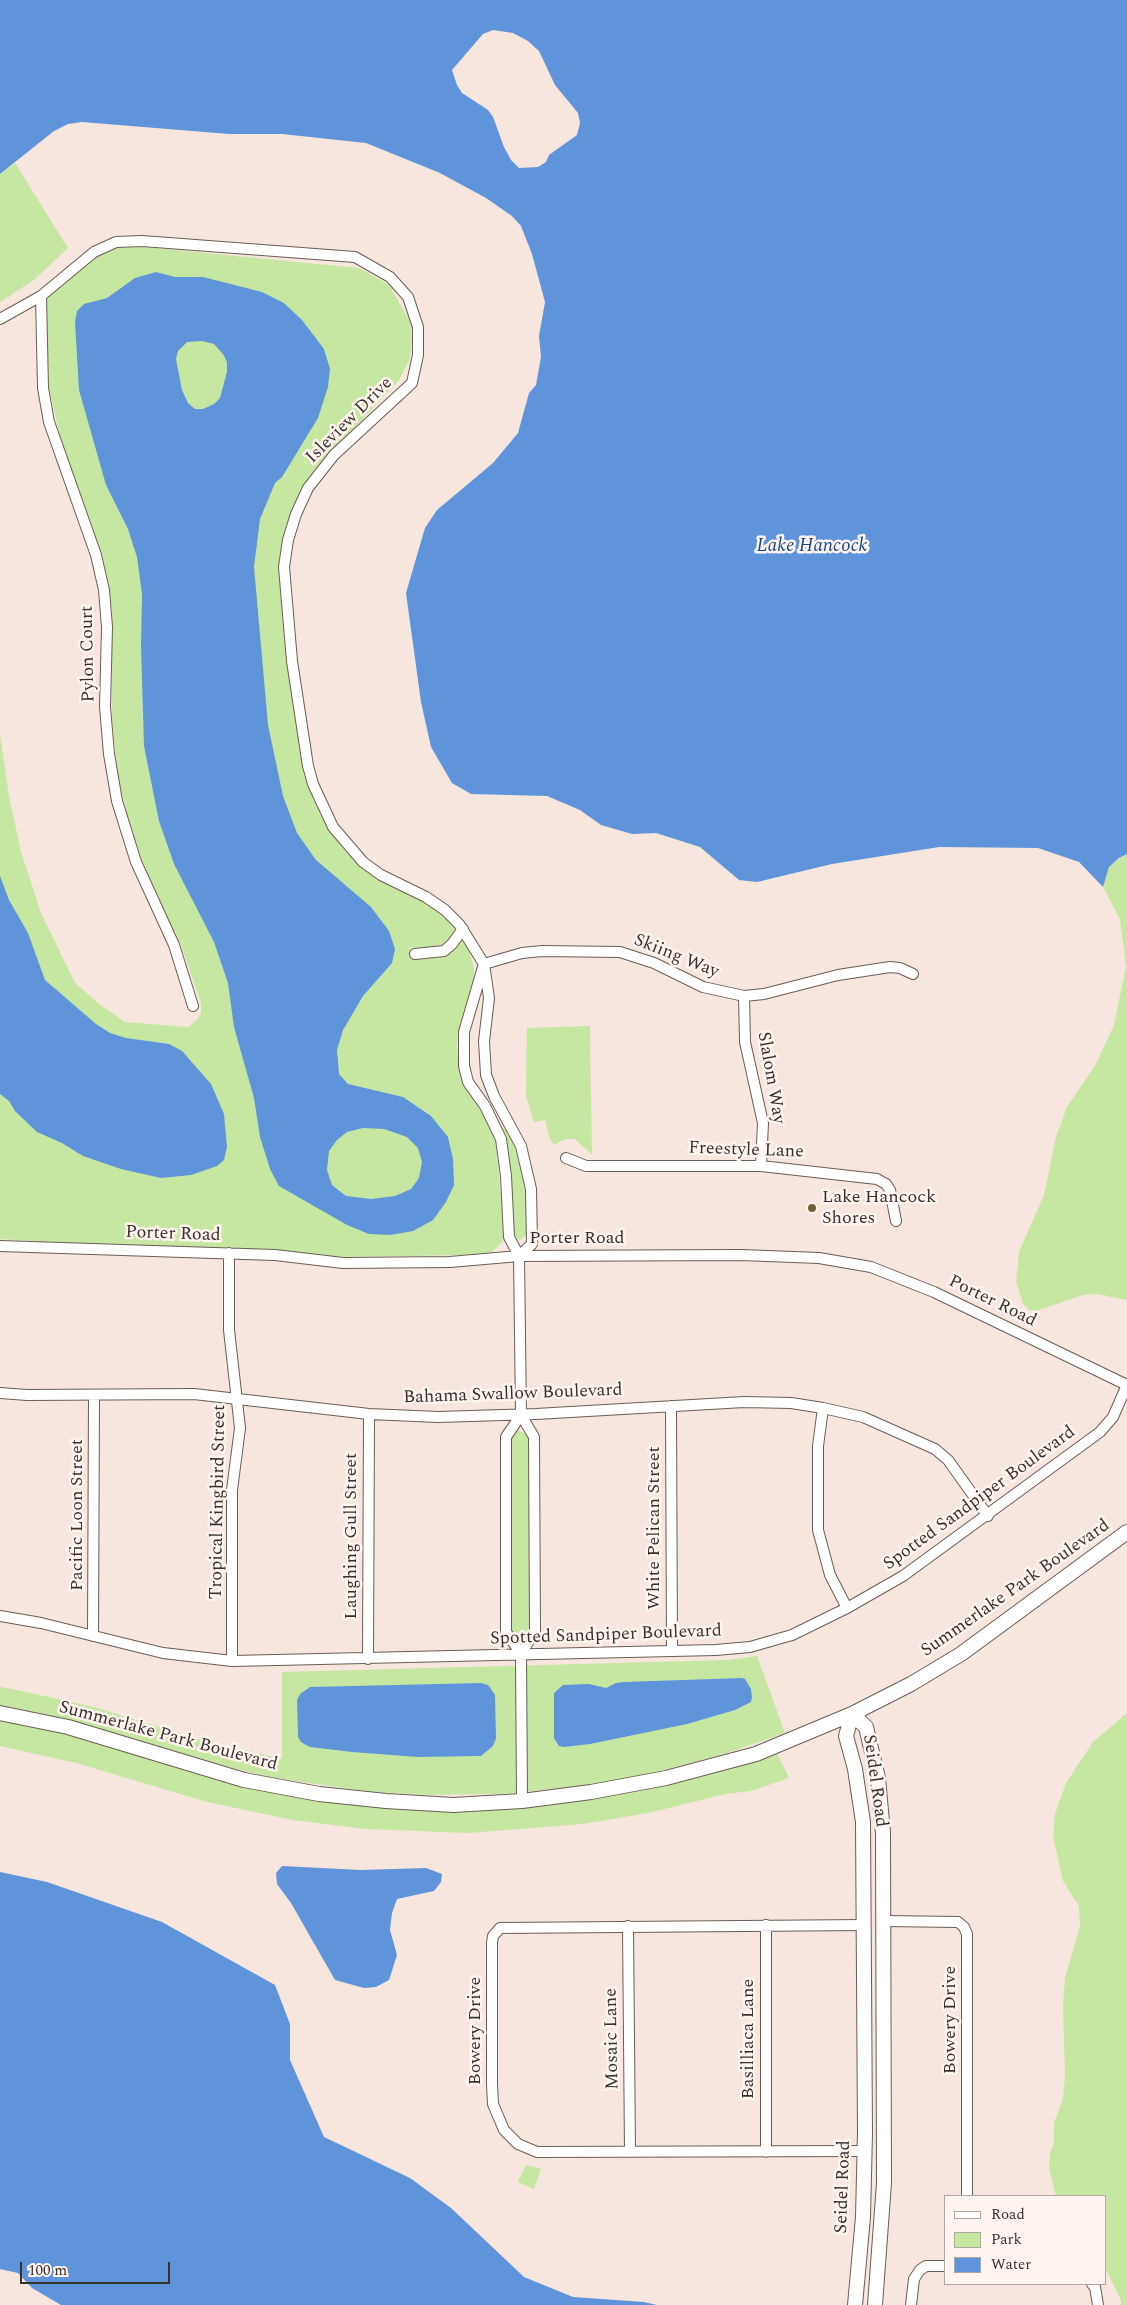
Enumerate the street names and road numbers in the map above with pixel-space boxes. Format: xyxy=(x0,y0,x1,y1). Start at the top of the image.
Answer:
street label: Isleview Drive xyxy=(302,373,398,469)
street label: Pylon Court xyxy=(77,605,101,703)
street label: Skiing Way xyxy=(630,930,722,984)
street label: Slalom Way xyxy=(751,1030,789,1126)
street label: Freestyle Lane xyxy=(688,1138,804,1164)
street label: Porter Road xyxy=(125,1223,221,1247)
street label: Porter Road xyxy=(529,1228,625,1250)
street label: Porter Road xyxy=(944,1271,1040,1333)
street label: Bahama Swallow Boulevard xyxy=(403,1380,623,1410)
street label: Tropical Kingbird Street xyxy=(207,1404,231,1600)
street label: Spotted Sandpiper Boulevard xyxy=(880,1422,1080,1576)
street label: Pacific Loon Street xyxy=(67,1439,89,1591)
street label: White Pelican Street xyxy=(644,1446,666,1610)
street label: Laughing Gull Street xyxy=(341,1453,363,1619)
street label: Summerlake Park Boulevard xyxy=(917,1515,1115,1663)
street label: Spotted Sandpiper Boulevard xyxy=(490,1621,722,1651)
street label: Summerlake Park Boulevard xyxy=(56,1697,280,1777)
street label: Seidel Road xyxy=(857,1733,891,1829)
street label: Bowery Drive xyxy=(940,1966,962,2074)
street label: Bowery Drive xyxy=(465,1977,487,2085)
street label: Basilliaca Lane xyxy=(738,1979,760,2099)
street label: Mosaic Lane xyxy=(601,1988,625,2090)
street label: Seidel Road xyxy=(832,2140,856,2234)

